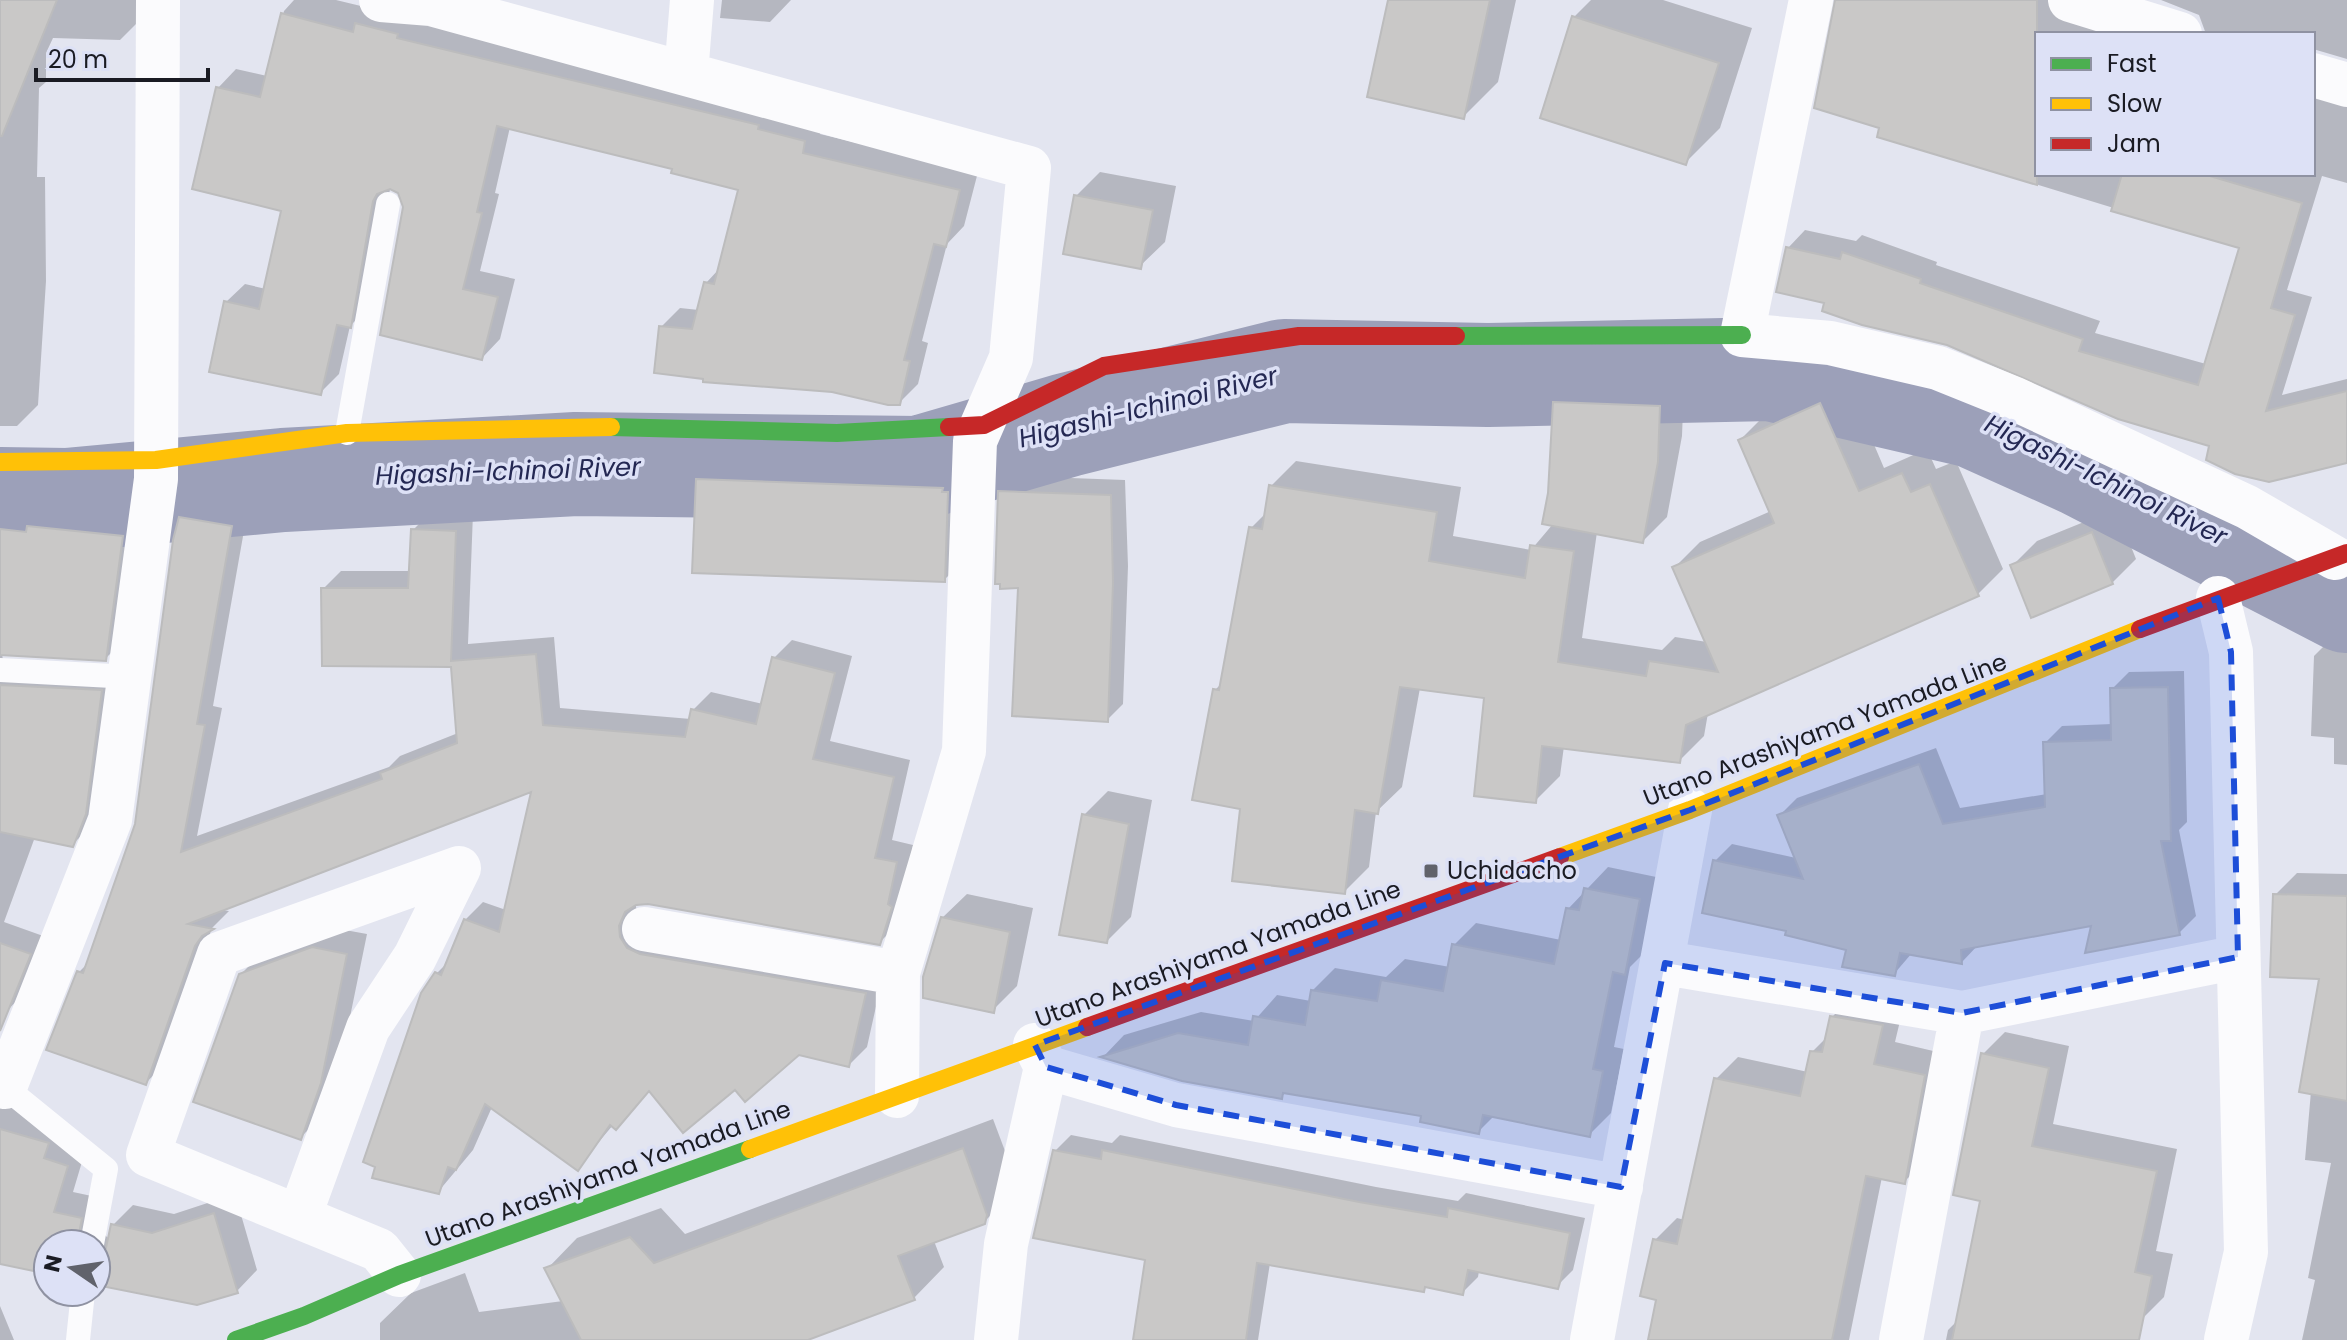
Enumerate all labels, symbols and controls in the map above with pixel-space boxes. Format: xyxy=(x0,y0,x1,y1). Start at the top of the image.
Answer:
scale bar xyxy=(36,32,208,82)
legend xyxy=(2035,32,2315,176)
text: 20 m xyxy=(48,43,108,76)
text: Fast xyxy=(2107,47,2157,80)
text: Slow xyxy=(2107,87,2162,120)
text: Jam xyxy=(2107,127,2161,160)
water label: Higashi-Ichinoi River xyxy=(1015,357,1283,457)
water label: Higashi-Ichinoi River xyxy=(1979,406,2234,555)
water label: Higashi-Ichinoi River xyxy=(375,448,643,494)
street label: Utano Arashiyama Yamada Line xyxy=(1638,645,2011,814)
place label: Uchidacho xyxy=(1447,854,1577,887)
marker: Uchidacho xyxy=(1422,862,1440,880)
street label: Utano Arashiyama Yamada Line xyxy=(1030,872,1405,1035)
street label: Utano Arashiyama Yamada Line xyxy=(420,1092,795,1255)
north arrow xyxy=(32,1228,112,1308)
text: N xyxy=(36,1252,70,1275)

